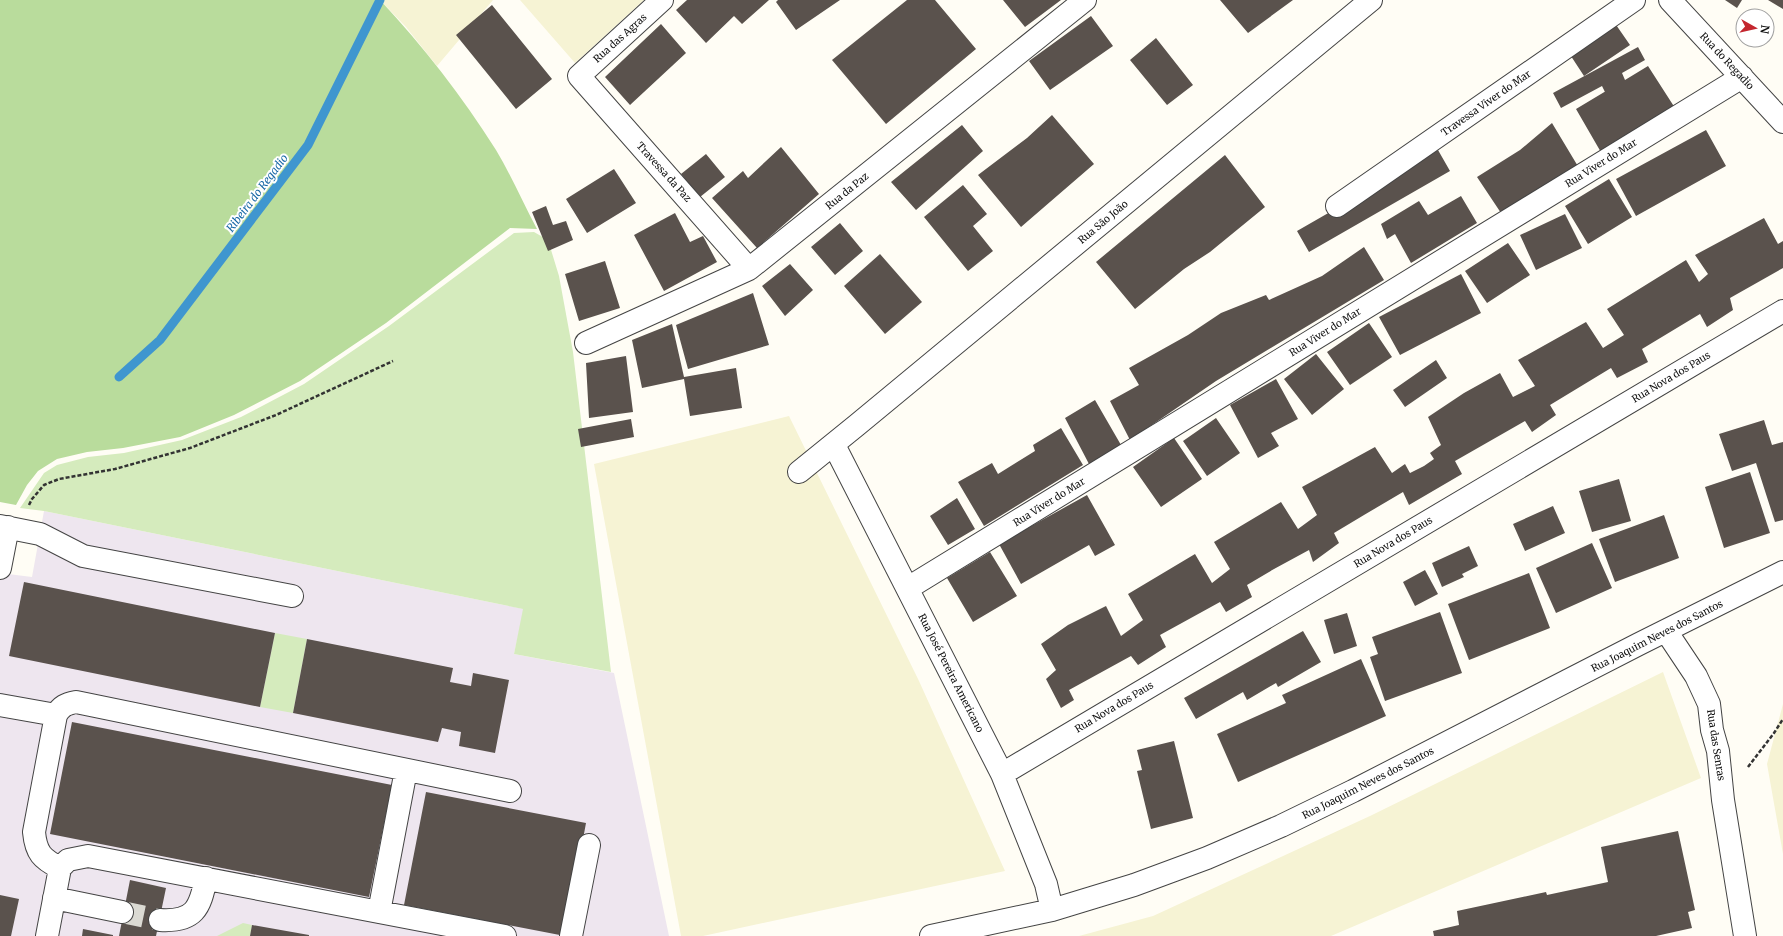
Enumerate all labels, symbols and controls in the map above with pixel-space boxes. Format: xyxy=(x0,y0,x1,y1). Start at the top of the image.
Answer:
north arrow xyxy=(1735,8,1775,48)
street label: Rua das Agras xyxy=(591,11,649,65)
text: N xyxy=(1757,24,1772,35)
street label: Rua do Regadio xyxy=(1697,30,1757,93)
street label: Travessa Viver do Mar xyxy=(1439,67,1534,139)
street label: Rua Viver do Mar xyxy=(1563,135,1640,190)
street label: Travessa da Paz xyxy=(634,139,695,205)
water label: Ribeira do Regadio xyxy=(223,151,291,235)
street label: Rua da Paz xyxy=(823,169,872,212)
street label: Rua São João xyxy=(1075,197,1131,247)
street label: Rua Viver do Mar xyxy=(1287,304,1364,359)
street label: Rua Nova dos Paus xyxy=(1629,348,1713,406)
street label: Rua Viver do Mar xyxy=(1011,474,1088,529)
street label: Rua Nova dos Paus xyxy=(1351,513,1435,571)
street label: Rua Joaquim Neves dos Santos xyxy=(1589,597,1725,675)
street label: Rua José Pereira Americano xyxy=(915,611,987,735)
street label: Rua Nova dos Paus xyxy=(1072,678,1156,736)
street label: Rua das Senras xyxy=(1704,708,1728,782)
street label: Rua Joaquim Neves dos Santos xyxy=(1300,744,1436,822)

